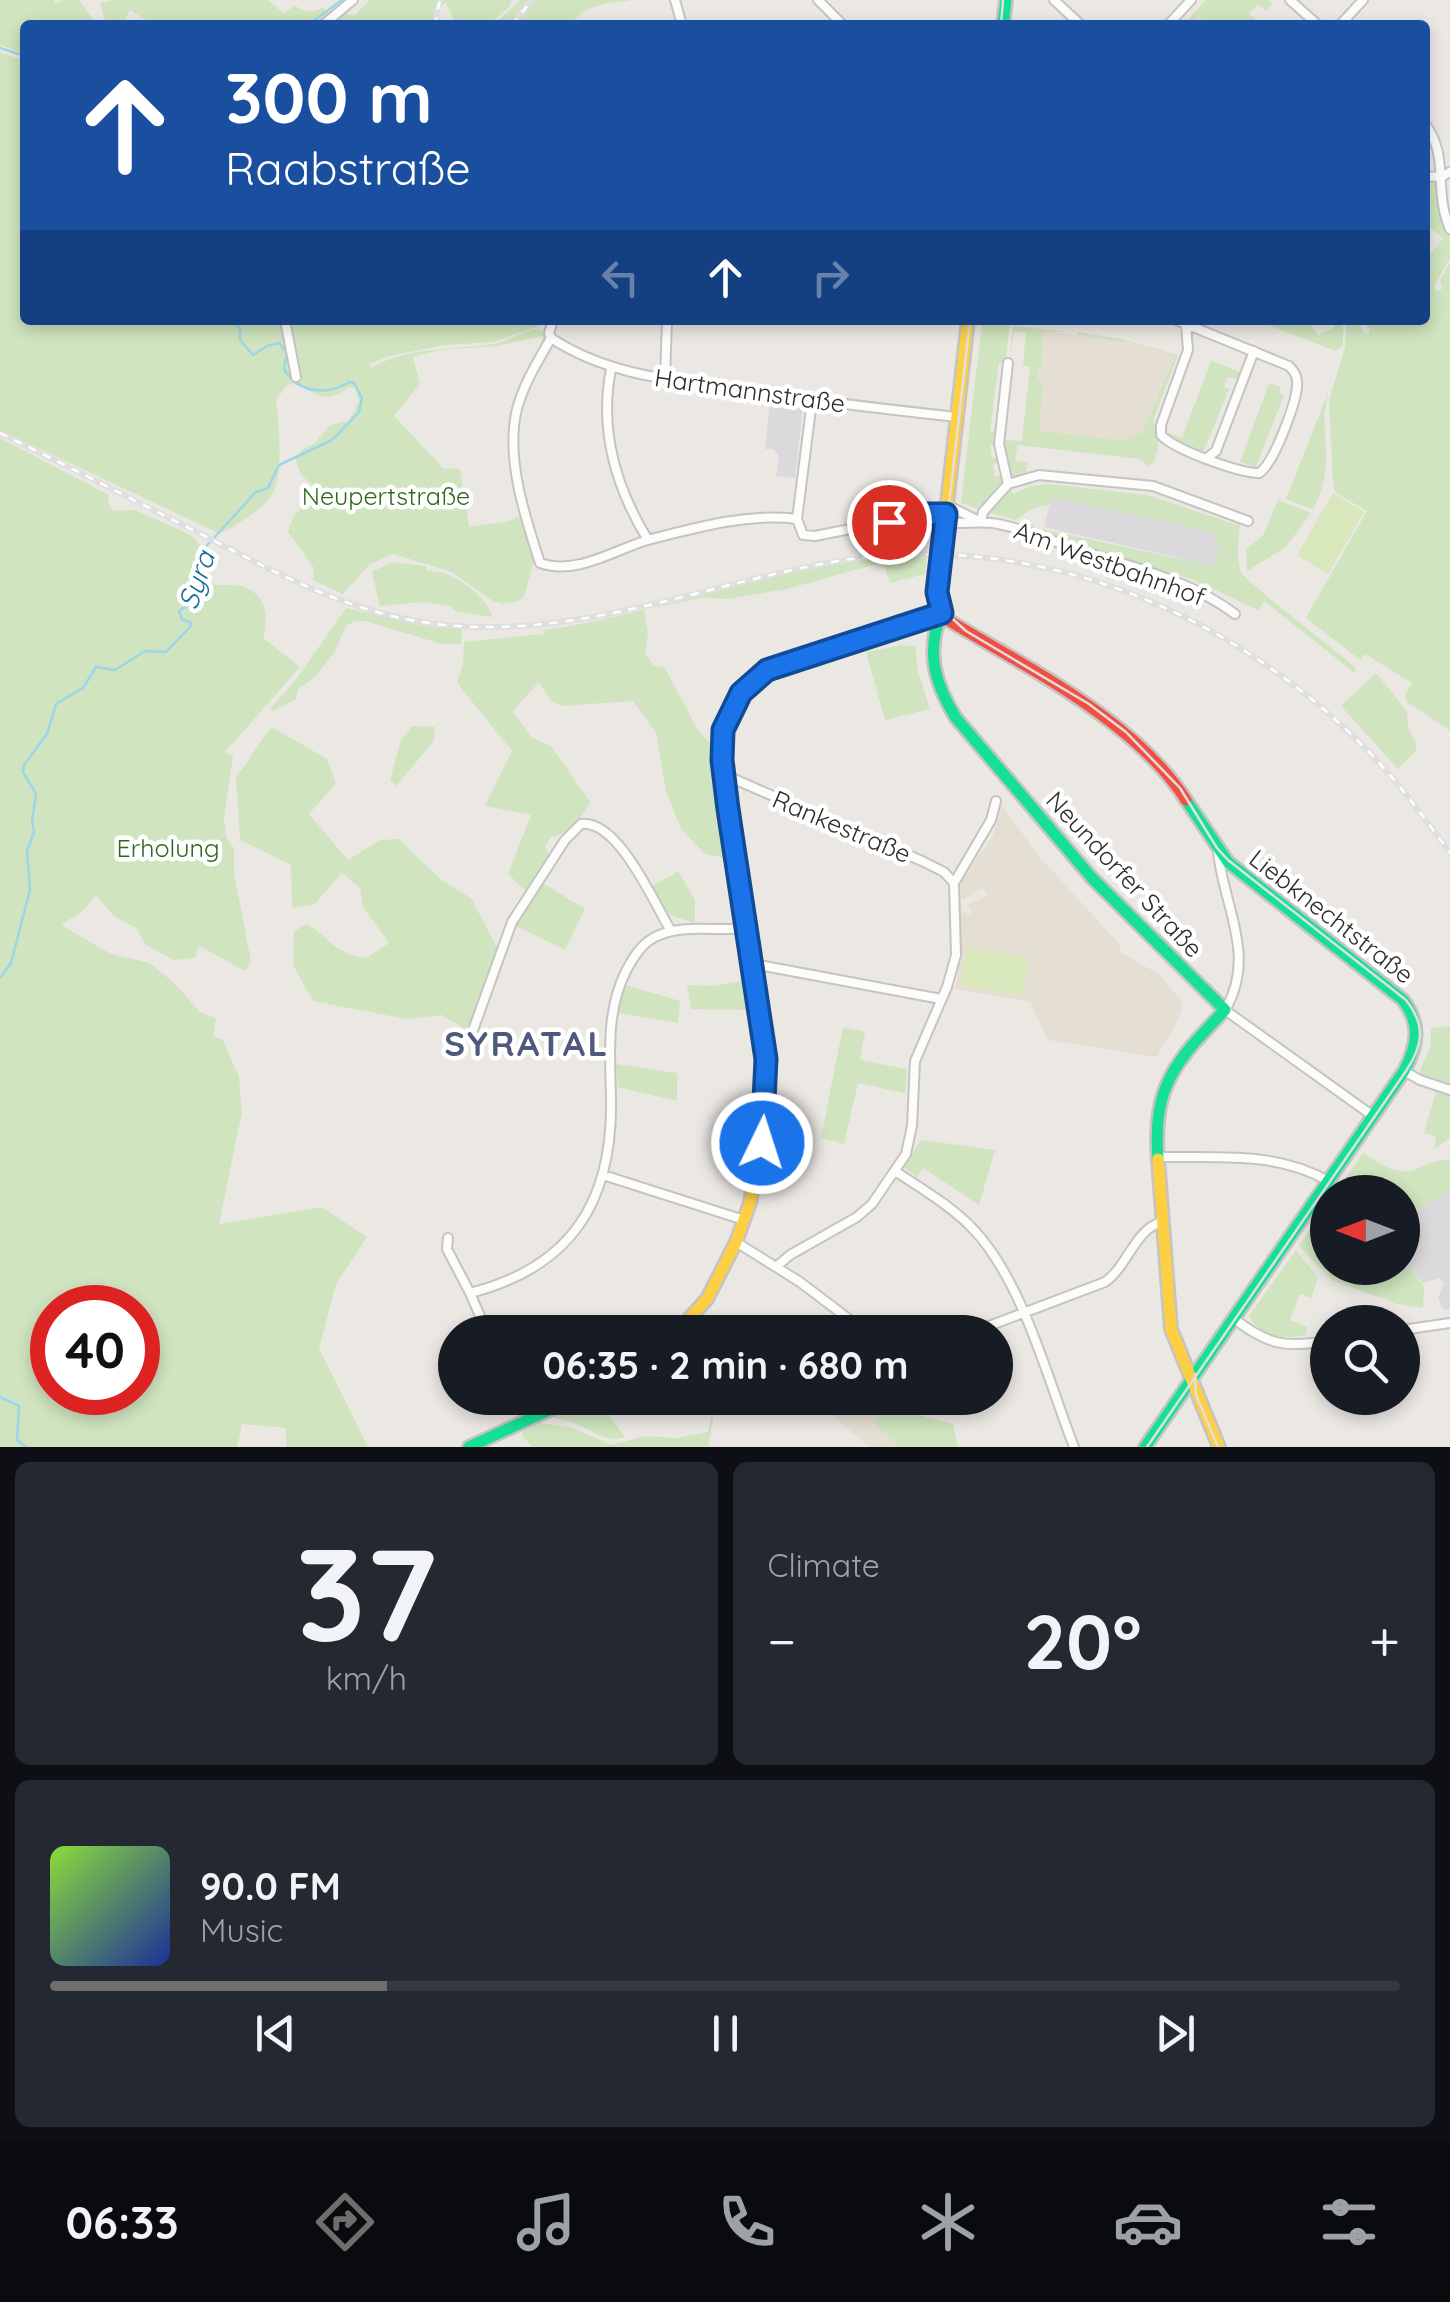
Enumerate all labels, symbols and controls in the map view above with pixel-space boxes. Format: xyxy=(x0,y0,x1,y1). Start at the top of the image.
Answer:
text: 300 m xyxy=(225,53,433,141)
icon: ahead xyxy=(60,60,190,190)
text: Raabstraße xyxy=(225,140,471,196)
icon: left xyxy=(593,250,648,305)
icon: ahead xyxy=(698,250,753,305)
icon: right xyxy=(803,250,858,305)
street label: Hartmannstraße xyxy=(653,361,847,419)
park label: Neupertstraße xyxy=(302,480,470,511)
pin xyxy=(847,480,932,565)
icon: arrive xyxy=(862,495,917,550)
street label: Am Westbahnhof xyxy=(1010,514,1210,612)
water label: Syra xyxy=(170,544,223,614)
street label: Rankestraße xyxy=(768,783,916,869)
street label: Neundorfer Straße xyxy=(1040,785,1210,963)
park label: Erholung xyxy=(116,832,220,863)
street label: Liebknechtstraße xyxy=(1244,842,1420,990)
district label: SYRATAL xyxy=(444,1021,610,1065)
position arrow xyxy=(710,1091,814,1195)
north arrow xyxy=(1310,1175,1420,1285)
map controls xyxy=(1310,1175,1420,1415)
speed limit sign: 40 xyxy=(30,1285,160,1415)
button: search xyxy=(1310,1305,1420,1415)
text: 06:35 · 2 min · 680 m xyxy=(542,1341,909,1389)
text: 37 xyxy=(296,1511,437,1674)
text: Climate xyxy=(768,1545,880,1585)
text: 20° xyxy=(1023,1594,1142,1688)
text: − xyxy=(768,1606,796,1675)
text: + xyxy=(1369,1606,1400,1675)
text: km/h xyxy=(326,1658,407,1698)
text: 90.0 FM xyxy=(200,1862,341,1910)
text: Music xyxy=(200,1910,283,1950)
icon: previous xyxy=(248,2006,303,2061)
icon: pause xyxy=(698,2006,753,2061)
icon: next xyxy=(1148,2006,1203,2061)
icon: directions xyxy=(310,2187,380,2257)
icon: music xyxy=(511,2187,581,2257)
icon: phone xyxy=(712,2187,782,2257)
icon: climate xyxy=(913,2187,983,2257)
icon: car xyxy=(1113,2187,1183,2257)
icon: filters xyxy=(1314,2187,1384,2257)
text: 06:33 xyxy=(65,2194,179,2250)

